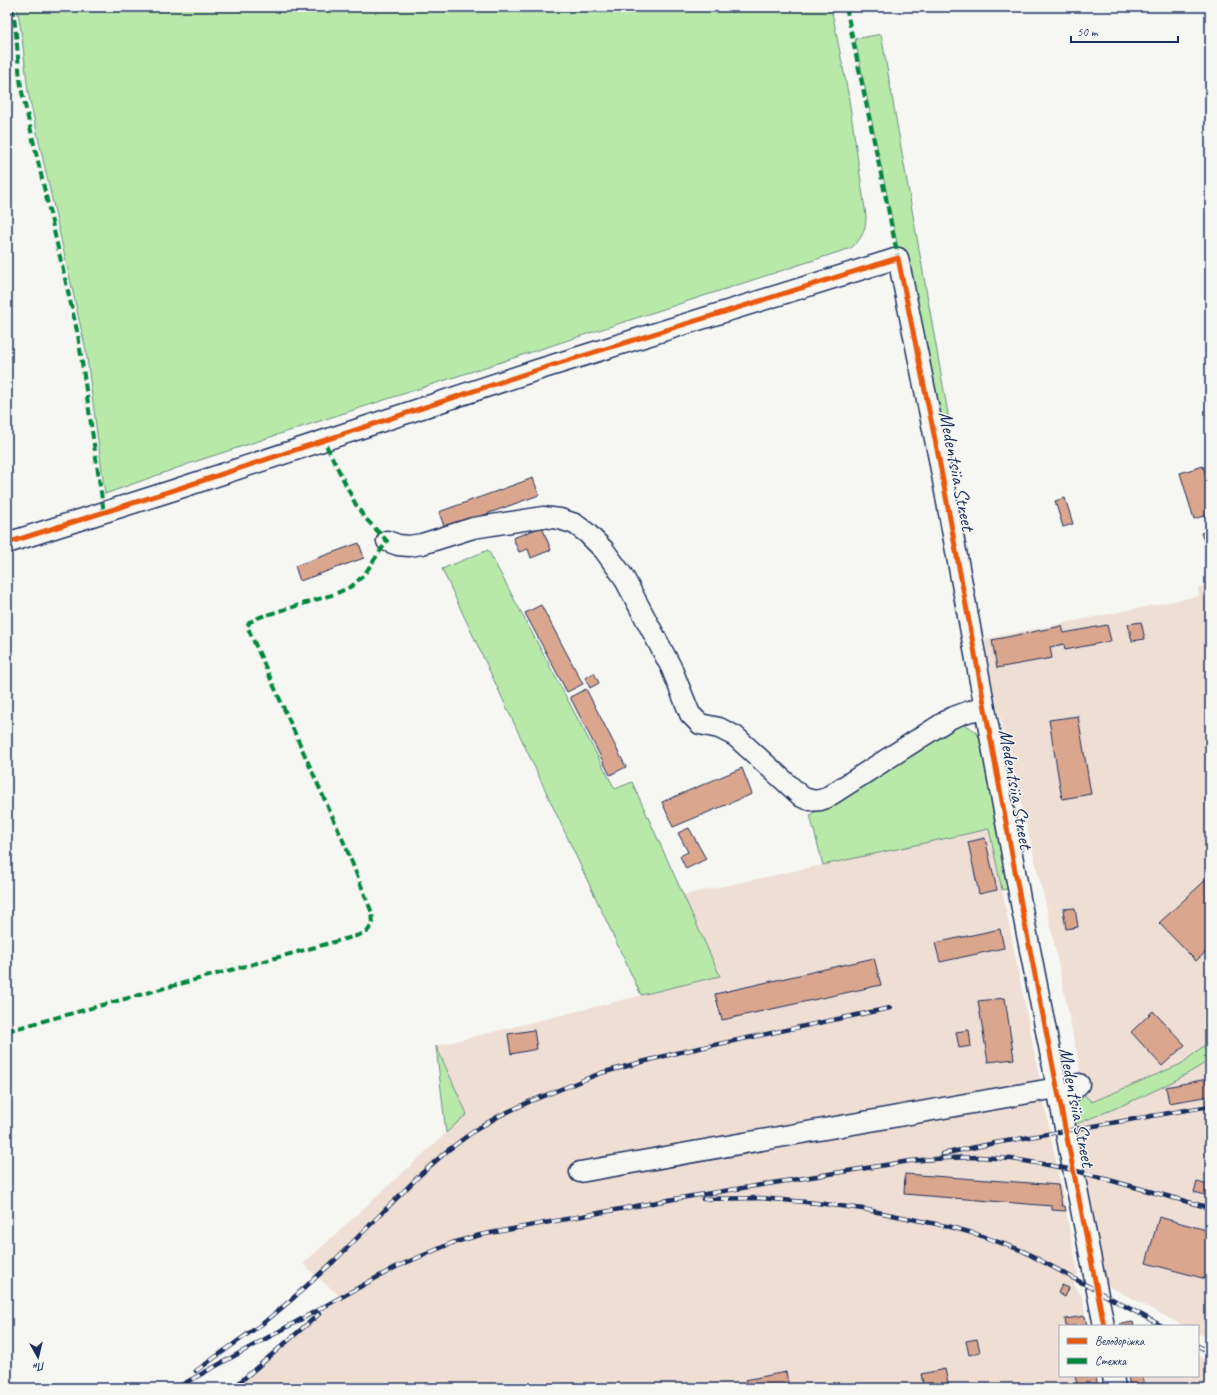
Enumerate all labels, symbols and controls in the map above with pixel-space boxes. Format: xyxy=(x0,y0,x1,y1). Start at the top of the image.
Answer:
scale bar xyxy=(1071,18,1178,44)
text: 50 m xyxy=(1077,24,1099,40)
street label: Medentsiia Street xyxy=(933,409,981,535)
street label: Medentsiia Street xyxy=(993,727,1039,853)
street label: Medentsiia Street xyxy=(1053,1045,1101,1171)
legend xyxy=(1059,1325,1199,1377)
text: Велодоріжка xyxy=(1095,1333,1145,1349)
north arrow xyxy=(18,1337,58,1377)
text: Стежка xyxy=(1095,1353,1127,1369)
text: Пн xyxy=(32,1359,46,1375)

